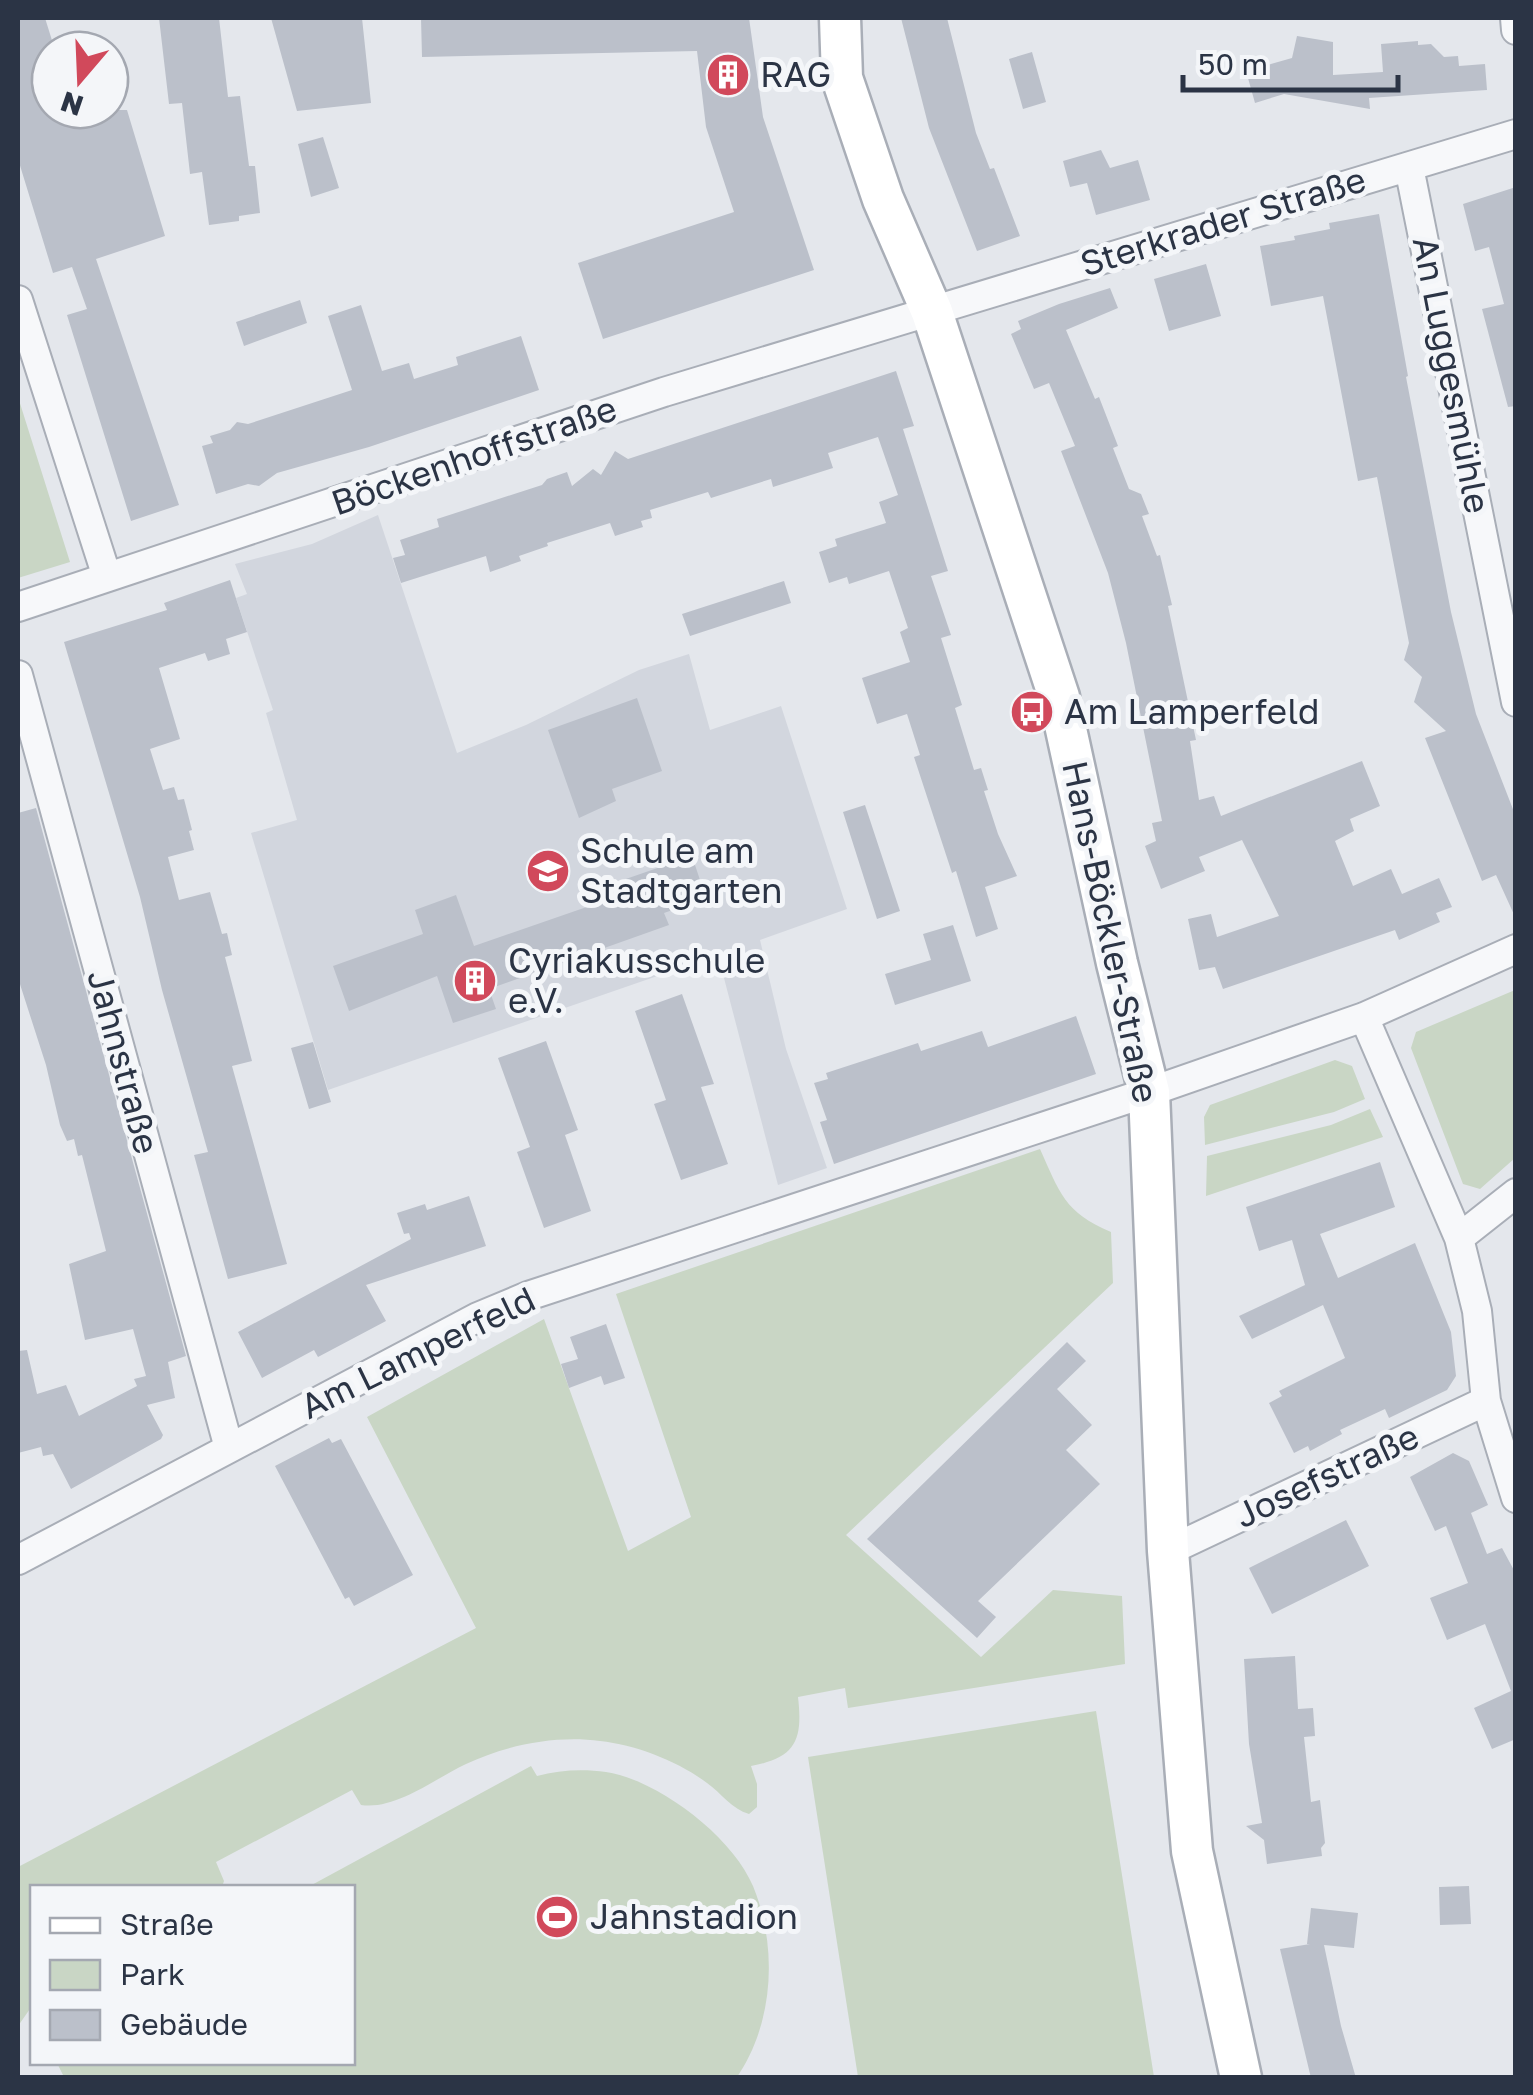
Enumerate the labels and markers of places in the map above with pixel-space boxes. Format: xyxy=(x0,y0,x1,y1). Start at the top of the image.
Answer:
building icon: RAG xyxy=(705,52,751,98)
place label: RAG xyxy=(760,53,831,95)
bus stop icon: Am Lamperfeld xyxy=(1009,689,1055,735)
place label: Am Lamperfeld xyxy=(1064,690,1320,732)
place label: Schule am Stadtgarten xyxy=(580,829,782,911)
school or university icon: Schule am Stadtgarten xyxy=(525,848,571,894)
place label: Cyriakusschule e.V. xyxy=(508,939,765,1021)
building icon: Cyriakusschule e.V. xyxy=(452,958,498,1004)
sports icon: Jahnstadion xyxy=(534,1894,580,1940)
place label: Jahnstadion xyxy=(590,1895,798,1937)

